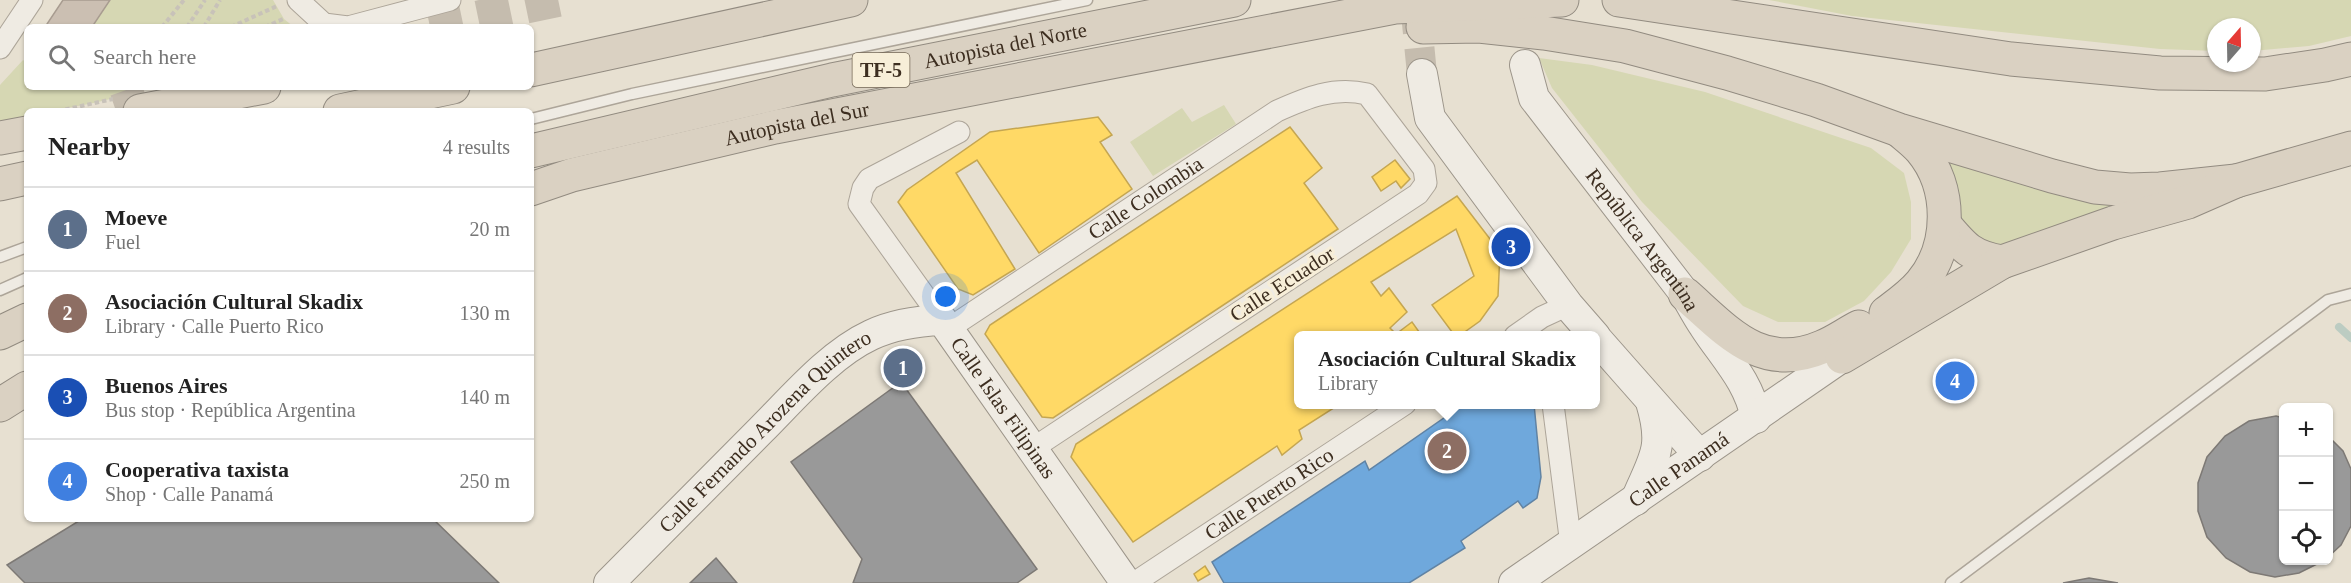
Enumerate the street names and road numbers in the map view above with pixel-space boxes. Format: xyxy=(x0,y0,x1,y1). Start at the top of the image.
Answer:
street label: Autopista del Norte xyxy=(922,18,1089,73)
road number: TF-5 xyxy=(852,53,910,87)
street label: Autopista del Sur xyxy=(722,97,871,151)
street label: Calle Colombia xyxy=(1084,151,1208,245)
street label: República Argentina xyxy=(1581,164,1705,316)
street label: Calle Ecuador xyxy=(1225,241,1339,327)
street label: Calle Fernando Arozena Quintero xyxy=(654,325,875,538)
street label: Calle Islas Filipinas xyxy=(946,333,1061,483)
street label: Calle Panamá xyxy=(1624,426,1734,512)
street label: Calle Puerto Rico xyxy=(1200,443,1338,545)

